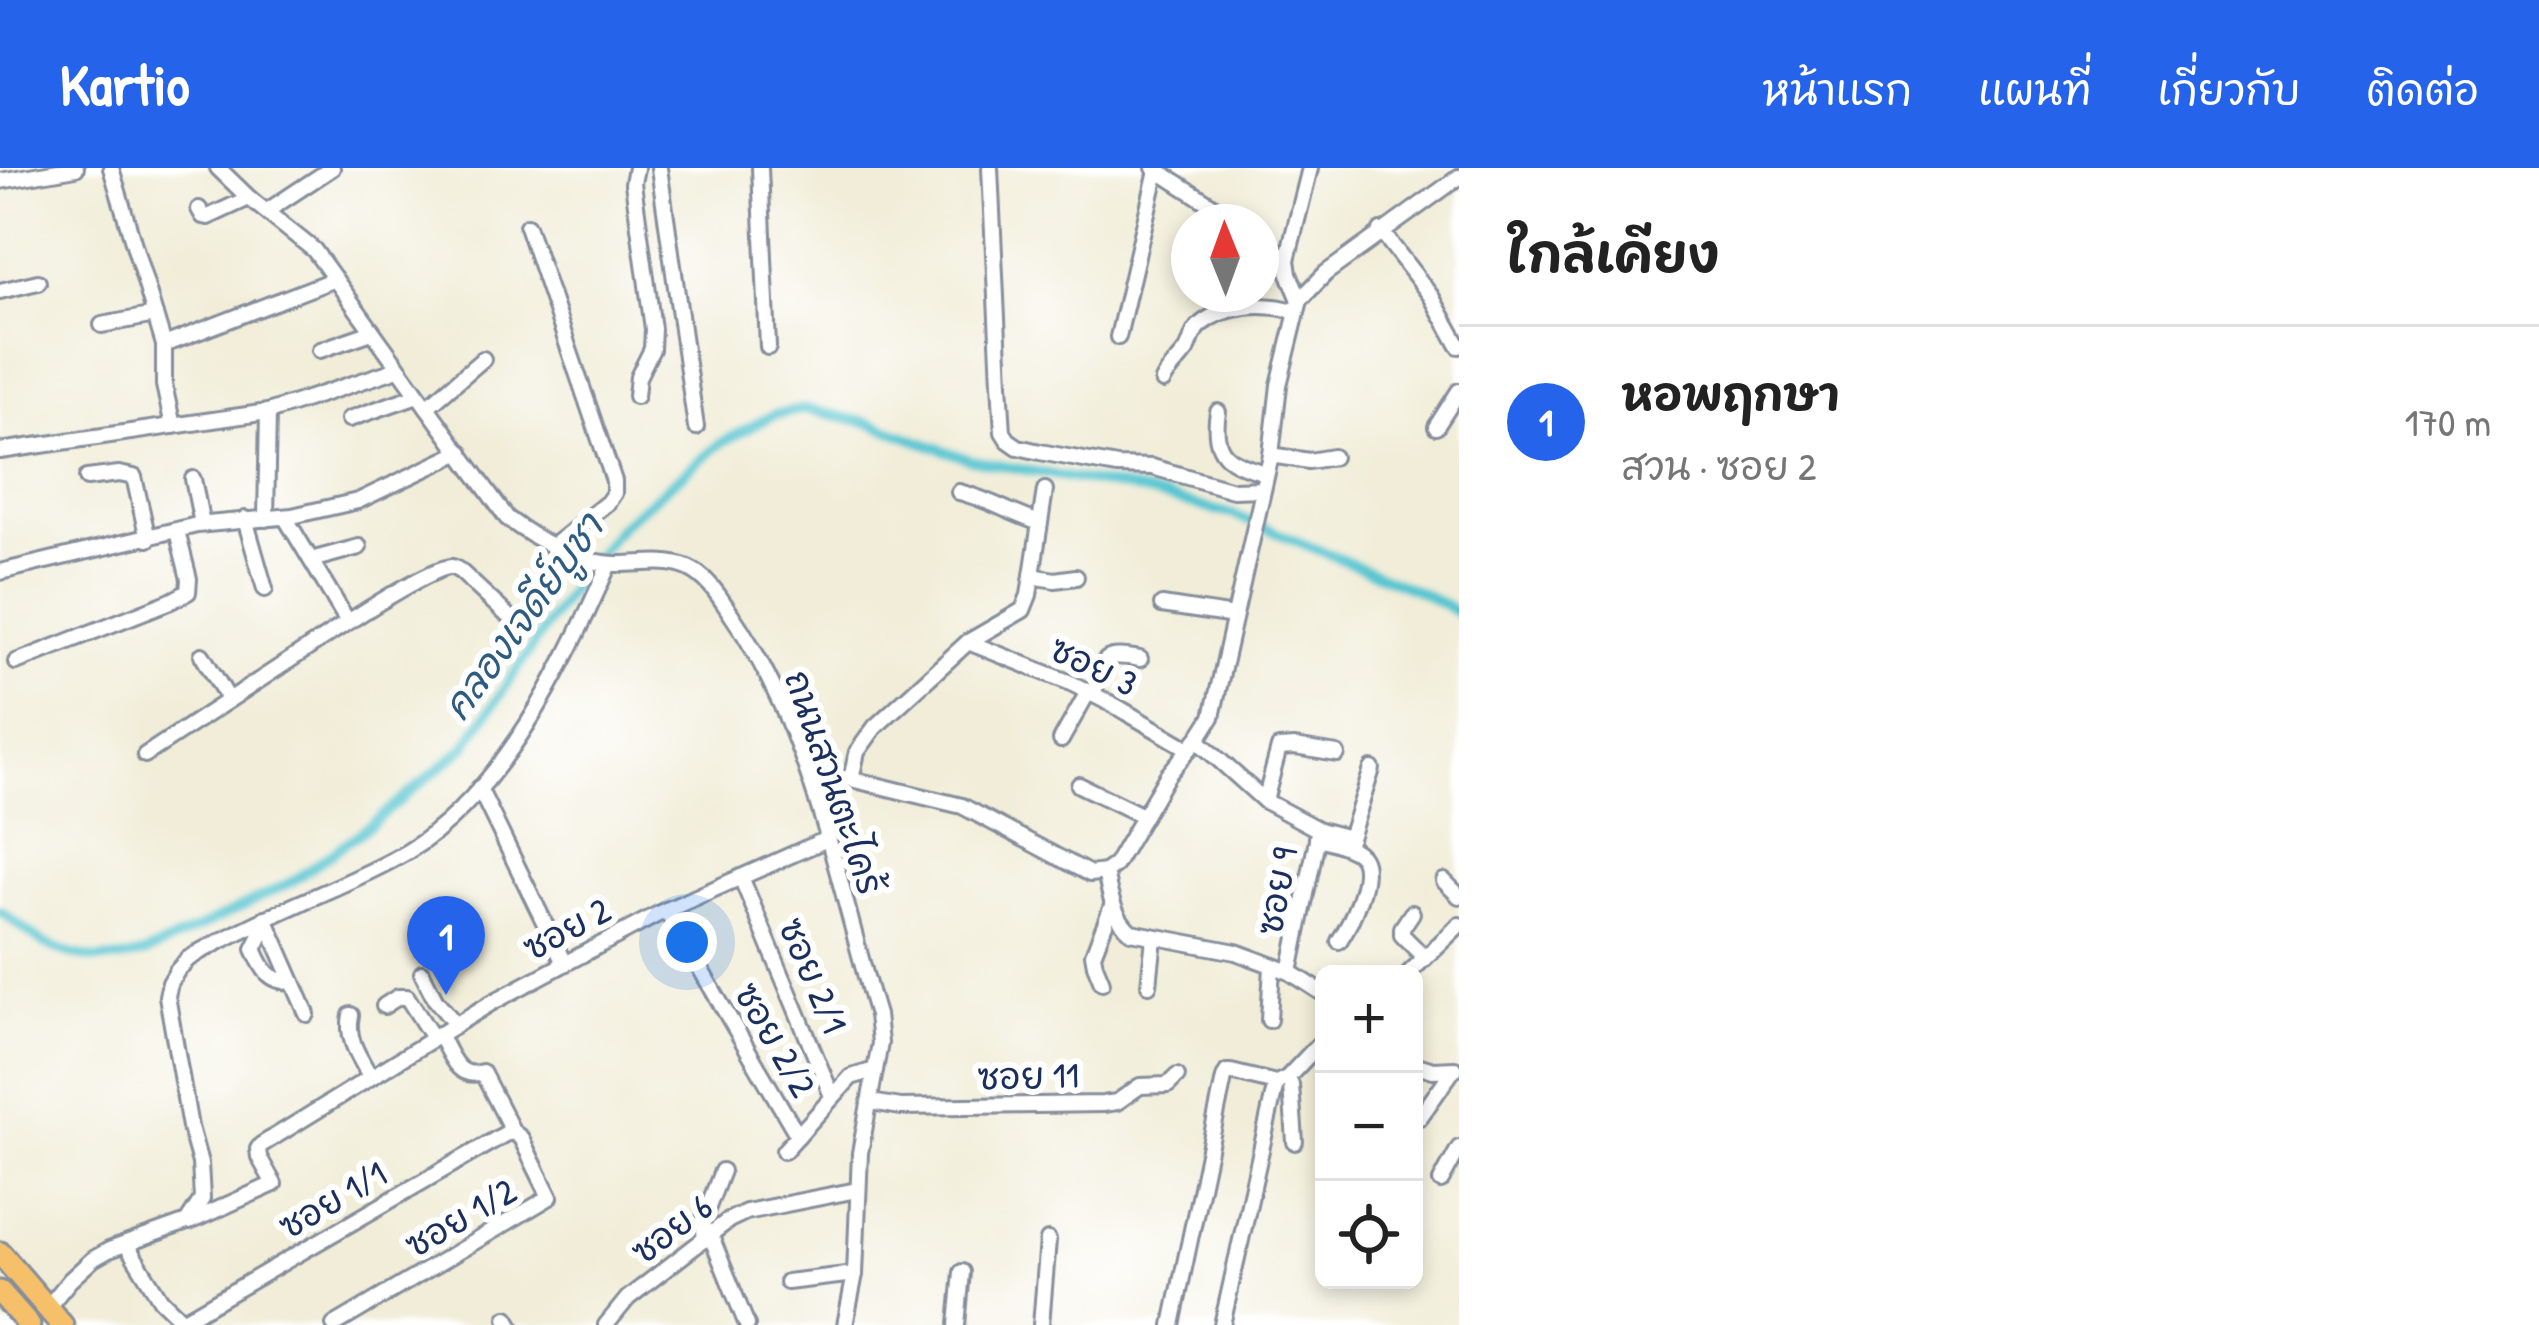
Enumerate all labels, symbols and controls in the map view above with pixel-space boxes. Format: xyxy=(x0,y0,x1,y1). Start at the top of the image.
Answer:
text: Kartio xyxy=(60,46,189,123)
text: หน้าแรก xyxy=(1762,61,1912,118)
text: แผนที่ xyxy=(1978,61,2091,118)
text: เกี่ยวกับ xyxy=(2157,61,2300,118)
text: ติดต่อ xyxy=(2366,61,2479,118)
north arrow xyxy=(1171,204,1279,312)
text: ใกล้เคียง xyxy=(1507,219,1719,288)
text: หอพฤกษา xyxy=(1621,363,1840,424)
text: 1 xyxy=(1539,395,1553,448)
text: 170 m xyxy=(2405,395,2491,448)
text: สวน · ซอย 2 xyxy=(1621,439,1816,492)
water label: คลองเจดีย์บูชา xyxy=(429,501,619,732)
street label: ซอย 3 xyxy=(1042,623,1146,707)
street label: ถนนสวนตะไคร้ xyxy=(774,663,896,901)
street label: ซอย 9 xyxy=(1243,843,1309,939)
street label: ซอย 2 xyxy=(514,885,618,971)
pin: 1 xyxy=(407,896,485,995)
street label: ซอย 2/1 xyxy=(768,910,860,1040)
your location xyxy=(657,912,717,972)
map controls xyxy=(1315,965,1423,1289)
button: + xyxy=(1315,965,1423,1073)
street label: ซอย 2/2 xyxy=(724,973,828,1105)
street label: ซอย 11 xyxy=(977,1050,1079,1100)
button: − xyxy=(1315,1073,1423,1181)
street label: ซอย 1/1 xyxy=(269,1149,395,1249)
street label: ซอย 1/2 xyxy=(396,1166,525,1268)
street label: ซอย 6 xyxy=(620,1181,722,1275)
button: locate xyxy=(1315,1181,1423,1289)

